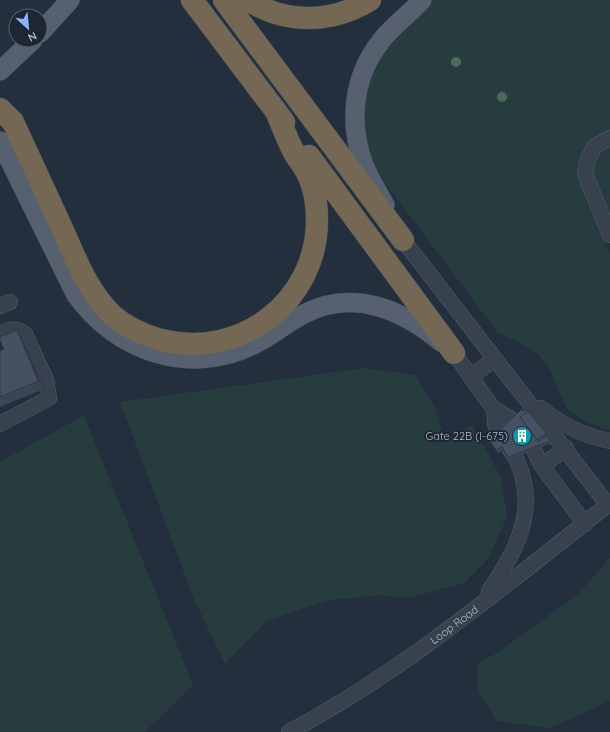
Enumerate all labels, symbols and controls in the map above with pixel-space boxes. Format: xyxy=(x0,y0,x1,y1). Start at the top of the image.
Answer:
north arrow xyxy=(8,8,48,48)
text: N xyxy=(26,29,39,45)
building icon: Gate 22B (I-675) xyxy=(511,425,533,447)
place label: Gate 22B (I-675) xyxy=(425,429,508,443)
street label: Loop Road xyxy=(427,602,481,647)

